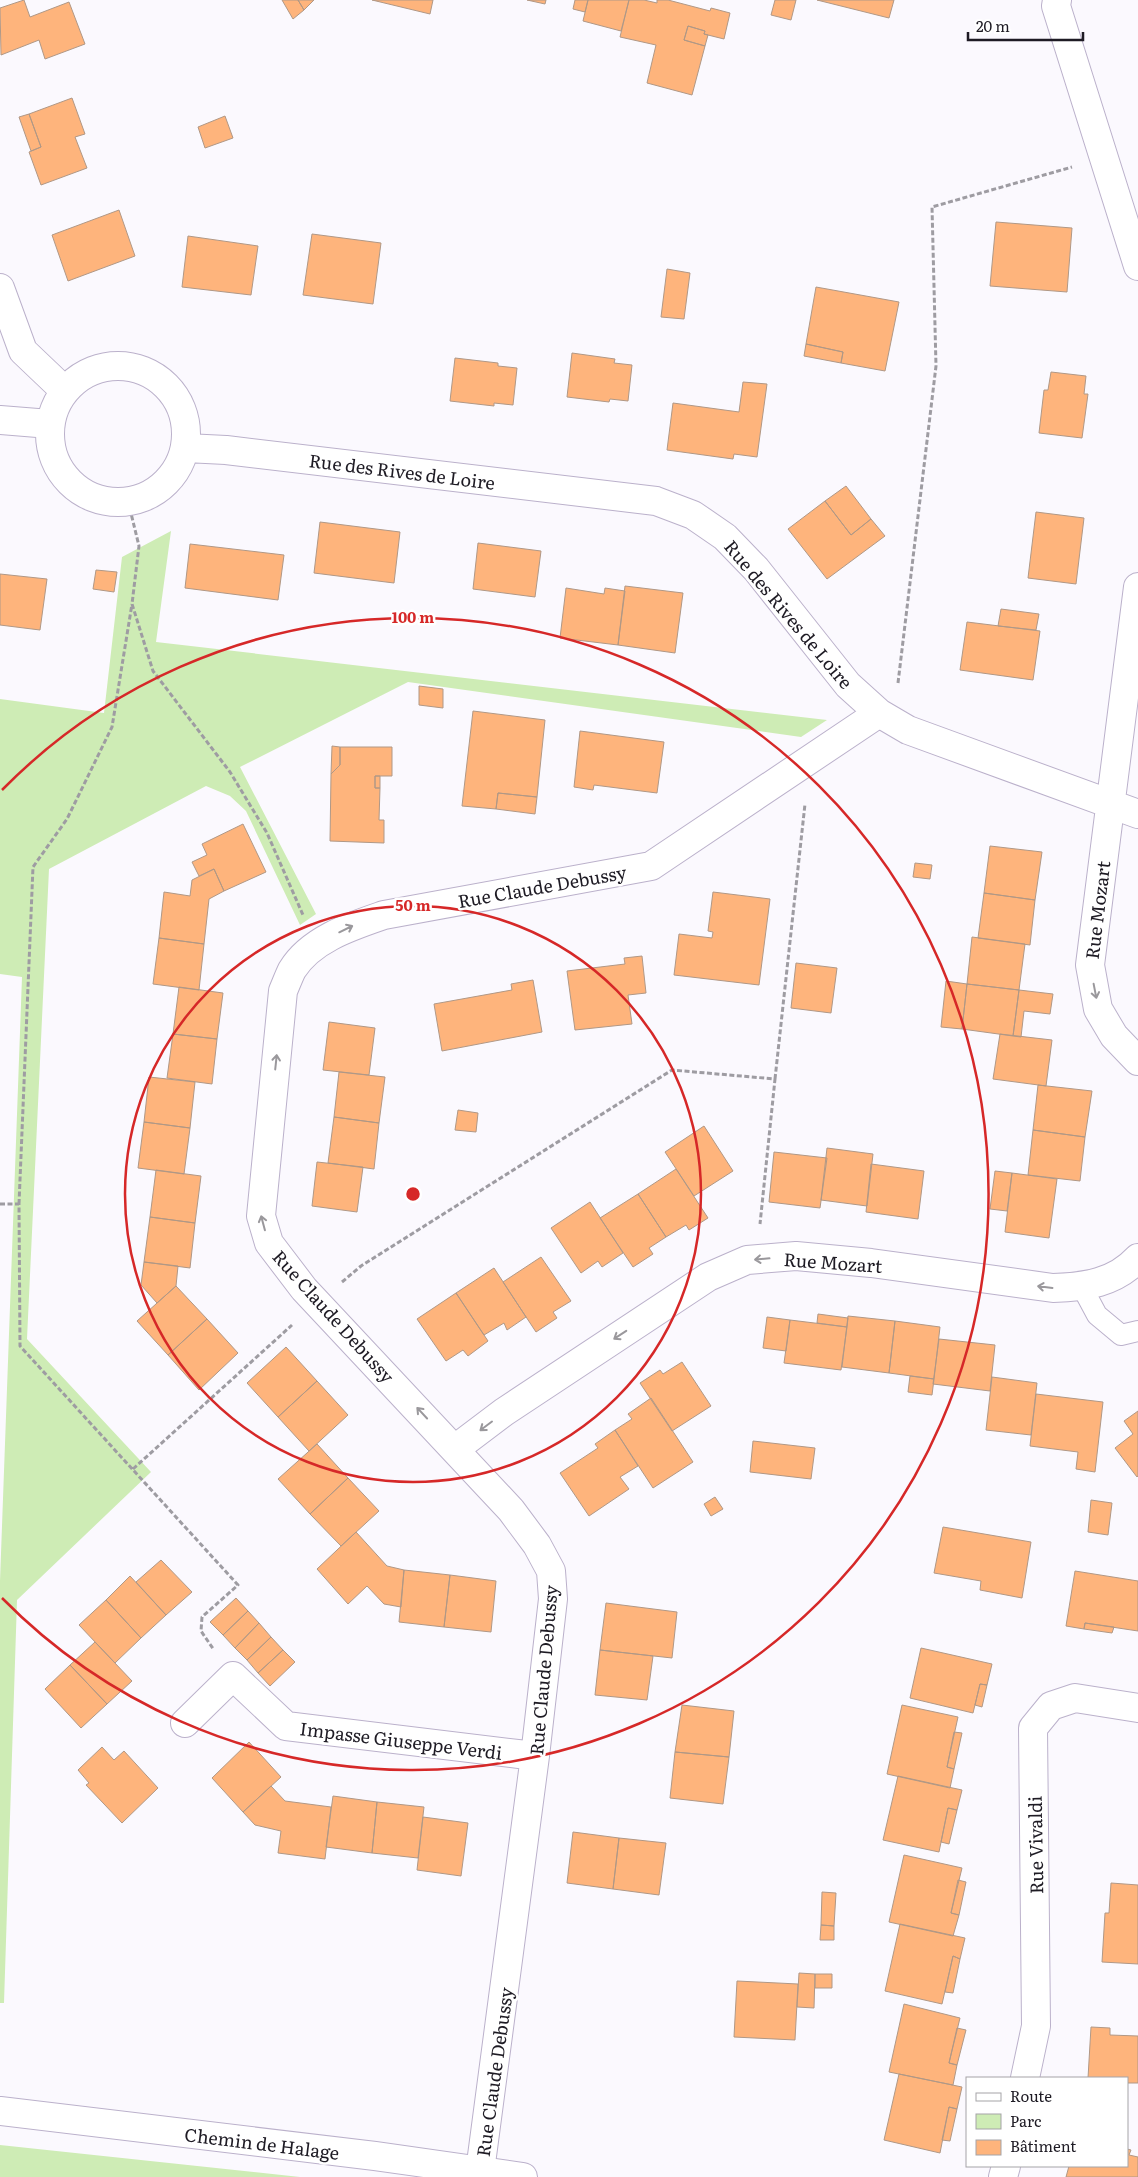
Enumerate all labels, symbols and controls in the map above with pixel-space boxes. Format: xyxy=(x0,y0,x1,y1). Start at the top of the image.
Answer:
scale bar xyxy=(968,10,1083,42)
text: 20 m xyxy=(976,14,1010,37)
street label: Rue des Rives de Loire xyxy=(307,446,497,496)
street label: Rue des Rives de Loire xyxy=(718,534,860,694)
text: 100 m xyxy=(392,605,434,628)
street label: Rue Claude Debussy xyxy=(456,858,629,914)
street label: Rue Mozart xyxy=(1078,859,1117,961)
text: 50 m xyxy=(395,893,431,916)
one-way arrow xyxy=(338,924,353,933)
one-way arrow xyxy=(1090,983,1100,999)
one-way arrow xyxy=(272,1054,281,1070)
centre of rings xyxy=(404,1185,422,1203)
one-way arrow xyxy=(258,1216,267,1232)
street label: Rue Claude Debussy xyxy=(267,1244,402,1389)
street label: Rue Mozart xyxy=(783,1245,884,1279)
one-way arrow xyxy=(754,1254,770,1263)
one-way arrow xyxy=(1037,1281,1053,1291)
one-way arrow xyxy=(614,1330,628,1340)
one-way arrow xyxy=(416,1407,428,1420)
one-way arrow xyxy=(480,1420,493,1431)
street label: Rue Claude Debussy xyxy=(522,1583,564,1756)
street label: Impasse Giuseppe Verdi xyxy=(298,1714,504,1766)
street label: Rue Vivaldi xyxy=(1021,1796,1049,1894)
street label: Rue Claude Debussy xyxy=(469,1985,519,2158)
legend xyxy=(966,2077,1128,2167)
text: Route xyxy=(1010,2084,1052,2107)
text: Parc xyxy=(1010,2109,1042,2132)
street label: Chemin de Halage xyxy=(183,2120,341,2166)
text: Bâtiment xyxy=(1010,2134,1076,2157)

